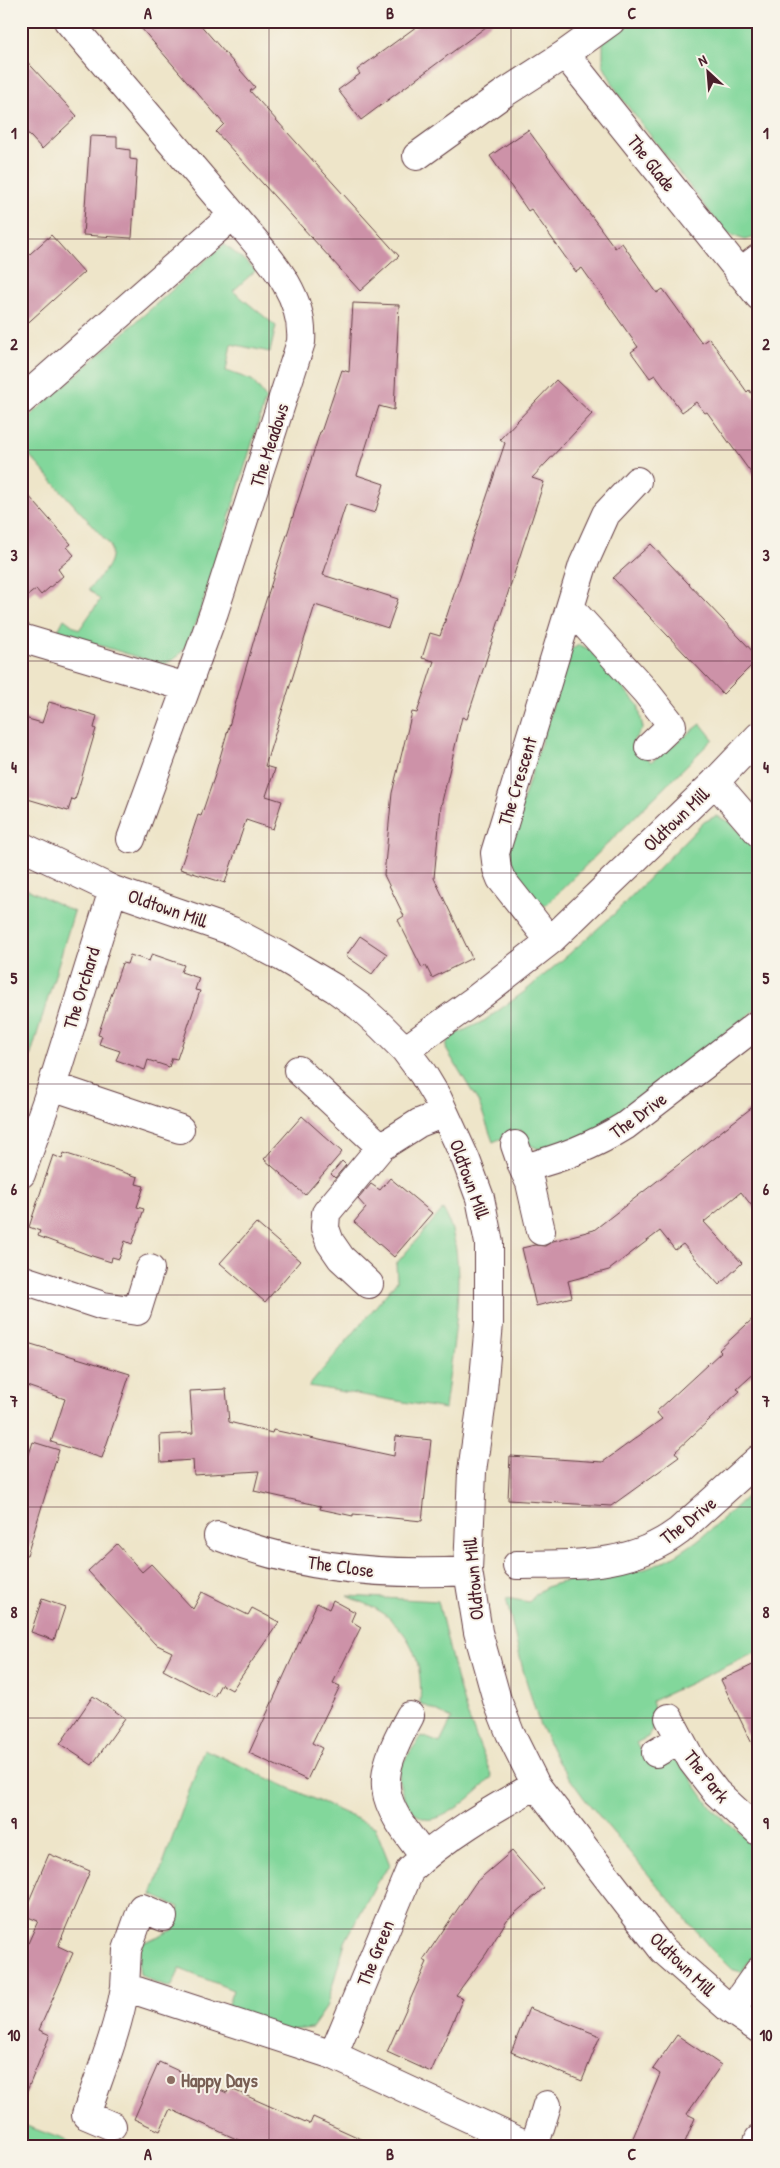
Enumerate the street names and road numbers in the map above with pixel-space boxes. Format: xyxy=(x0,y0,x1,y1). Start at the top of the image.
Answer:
street label: The Glade xyxy=(622,129,683,197)
street label: The Meadows xyxy=(243,400,295,490)
street label: The Crescent xyxy=(491,733,543,829)
street label: Oldtown Mill xyxy=(637,780,715,857)
street label: Oldtown Mill xyxy=(125,882,212,934)
street label: The Orchard xyxy=(56,943,106,1032)
street label: The Drive xyxy=(604,1085,672,1144)
street label: Oldtown Mill xyxy=(444,1136,497,1223)
street label: The Drive xyxy=(655,1490,722,1550)
street label: Oldtown Mill xyxy=(456,1536,490,1621)
street label: The Close xyxy=(306,1548,376,1584)
street label: The Park xyxy=(678,1744,736,1808)
street label: The Green xyxy=(350,1916,400,1990)
street label: Oldtown Mill xyxy=(644,1926,722,2003)

